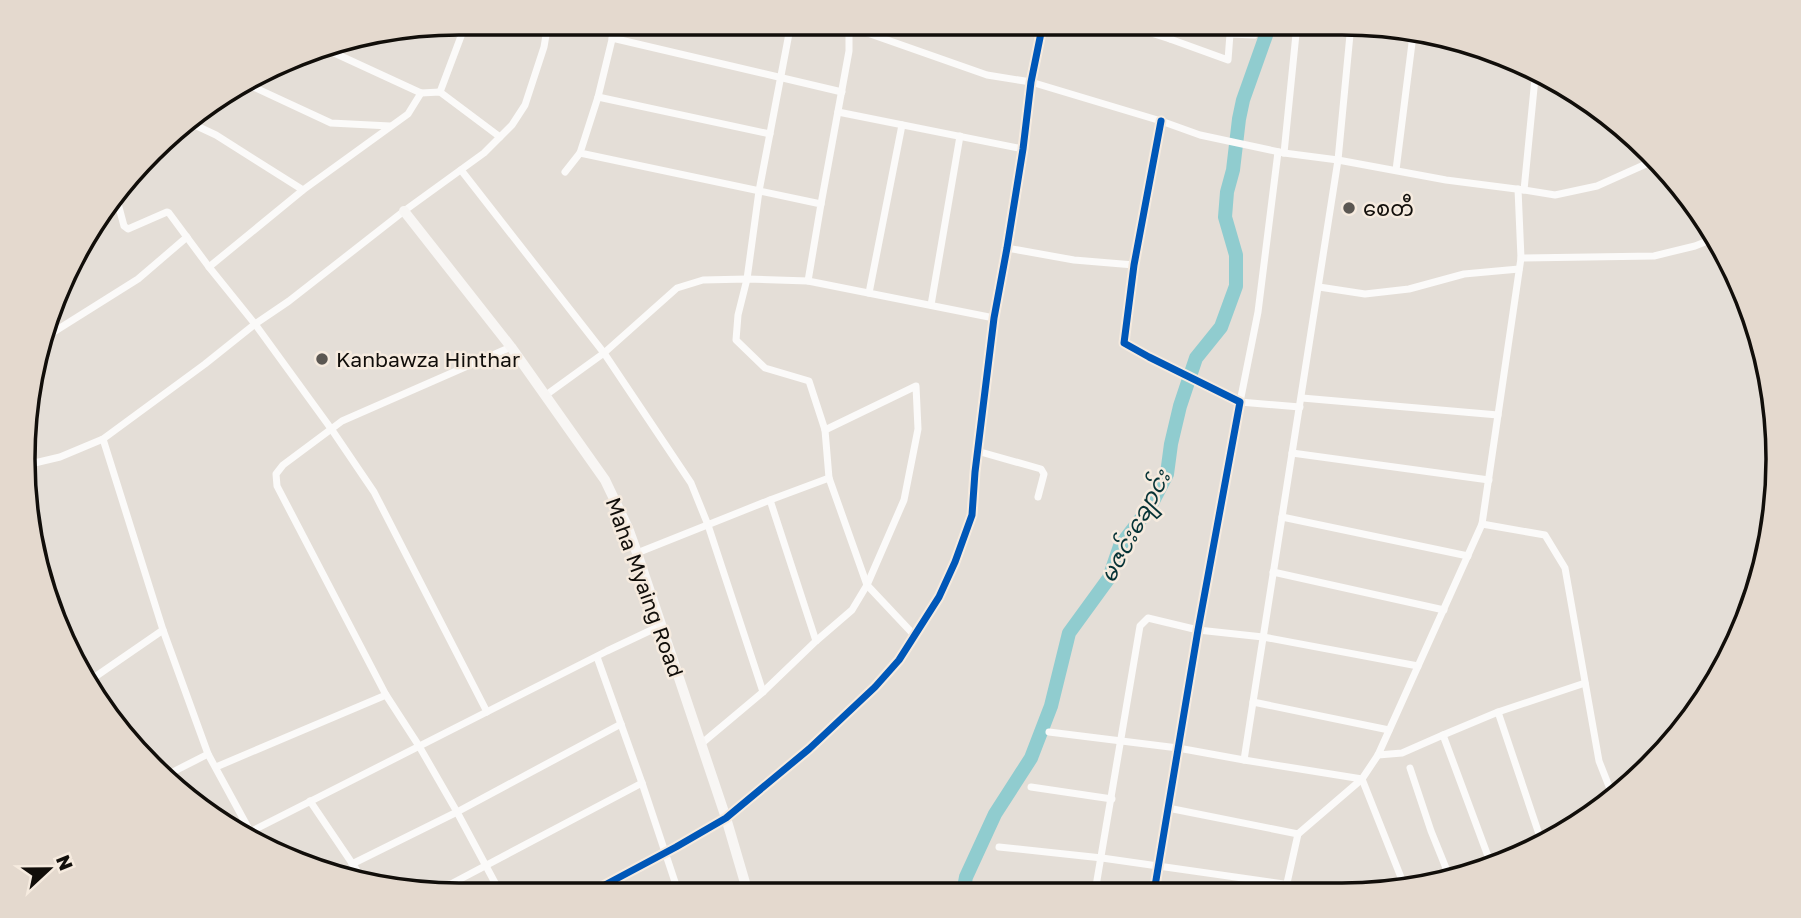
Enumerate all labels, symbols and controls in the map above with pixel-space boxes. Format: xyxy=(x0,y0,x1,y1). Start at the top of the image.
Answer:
place label: စေတီ xyxy=(1363,193,1414,221)
marker: စေတီ xyxy=(1341,200,1357,216)
place label: Kanbawza Hinthar xyxy=(336,346,520,372)
marker: Kanbawza Hinthar xyxy=(314,351,330,367)
water label: မဇင်းချောင်း xyxy=(1092,463,1182,590)
street label: Maha Myaing Road xyxy=(600,494,690,680)
north arrow xyxy=(14,834,84,904)
text: N xyxy=(52,851,79,873)

